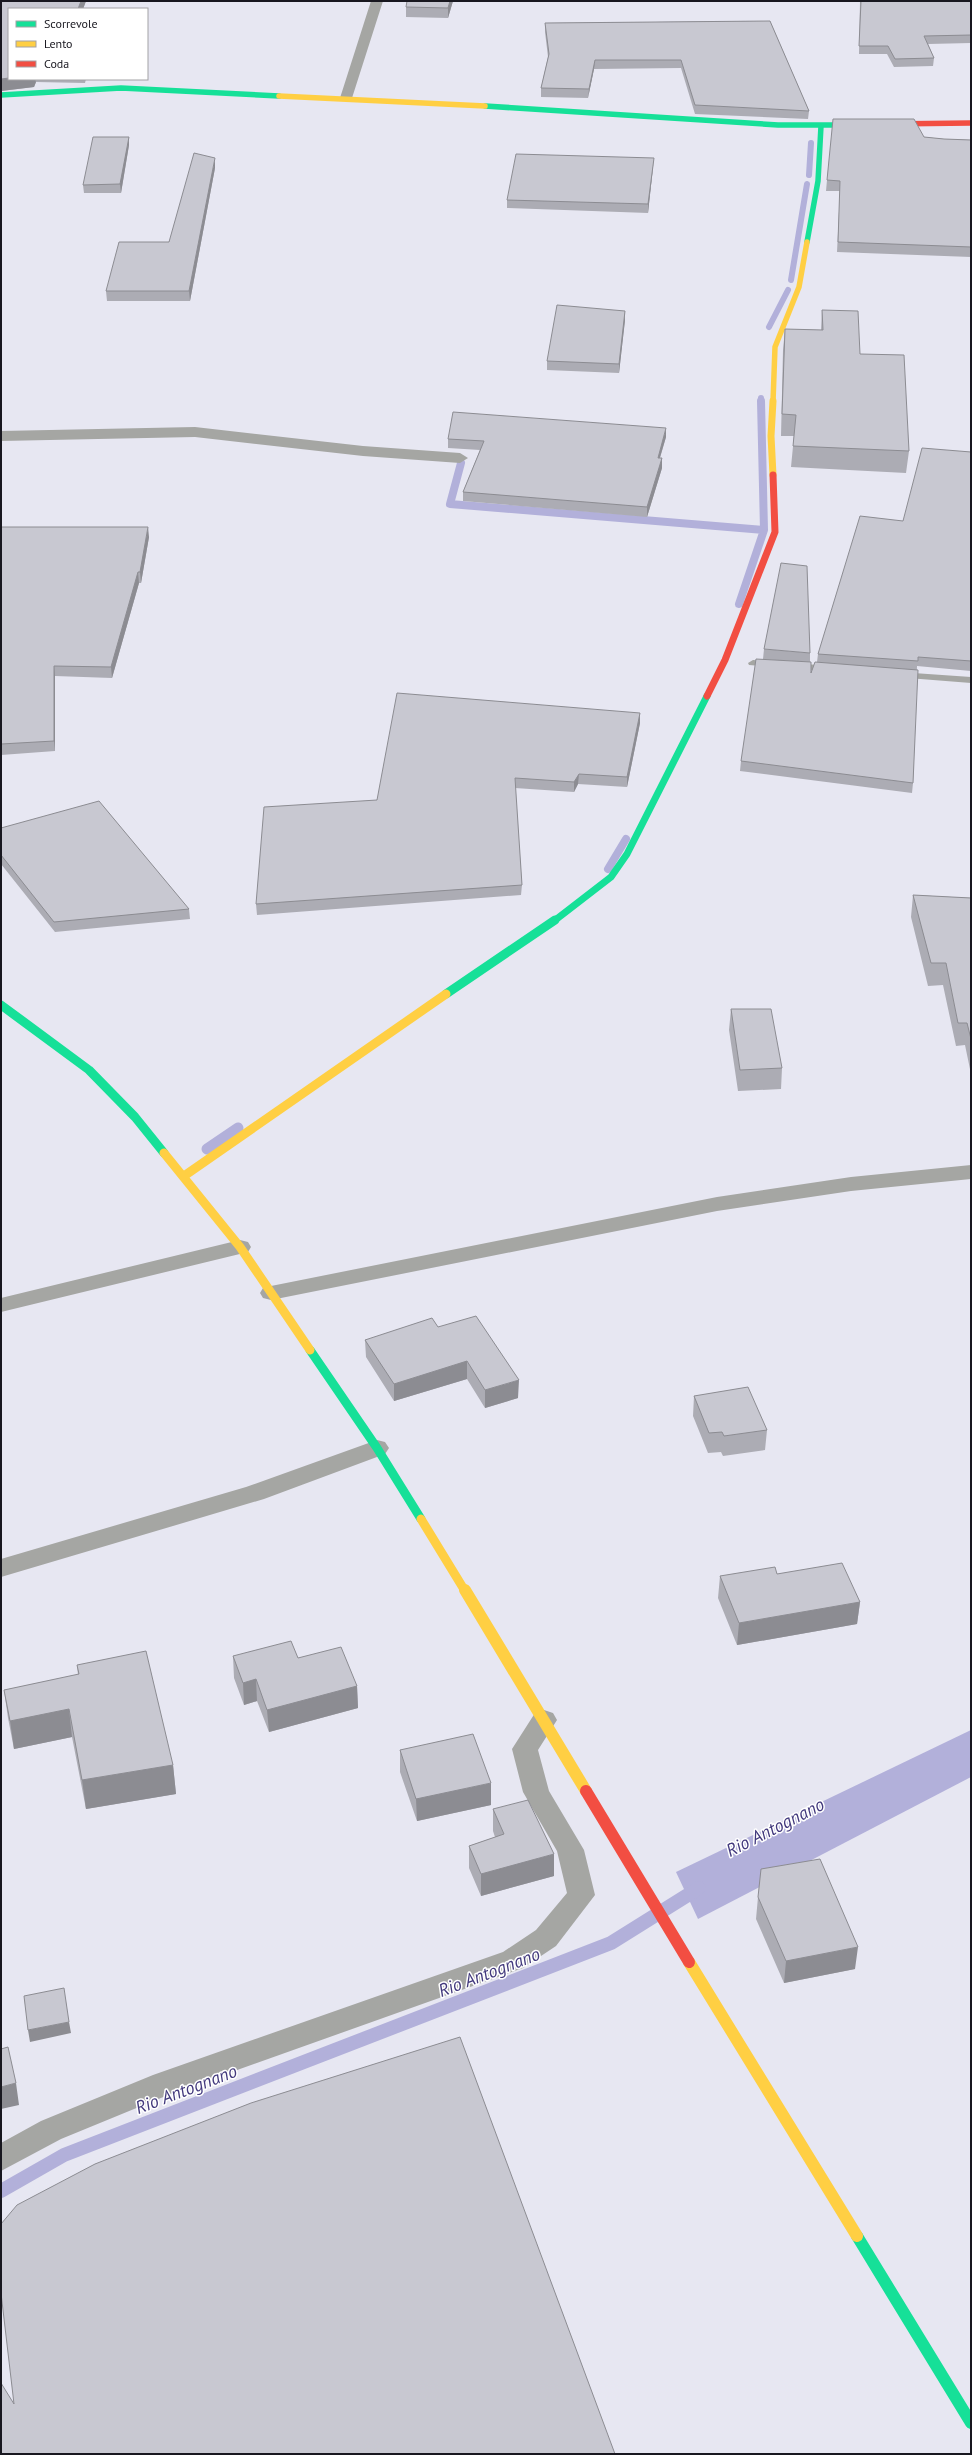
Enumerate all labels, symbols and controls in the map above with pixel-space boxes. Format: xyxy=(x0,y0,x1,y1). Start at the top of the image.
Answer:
legend xyxy=(8,8,148,80)
text: Scorrevole xyxy=(44,16,98,31)
text: Lento xyxy=(44,36,73,51)
text: Coda xyxy=(44,56,69,71)
water label: Rio Antognano xyxy=(722,1792,828,1862)
water label: Rio Antognano xyxy=(435,1942,543,2002)
water label: Rio Antognano xyxy=(132,2059,240,2119)

